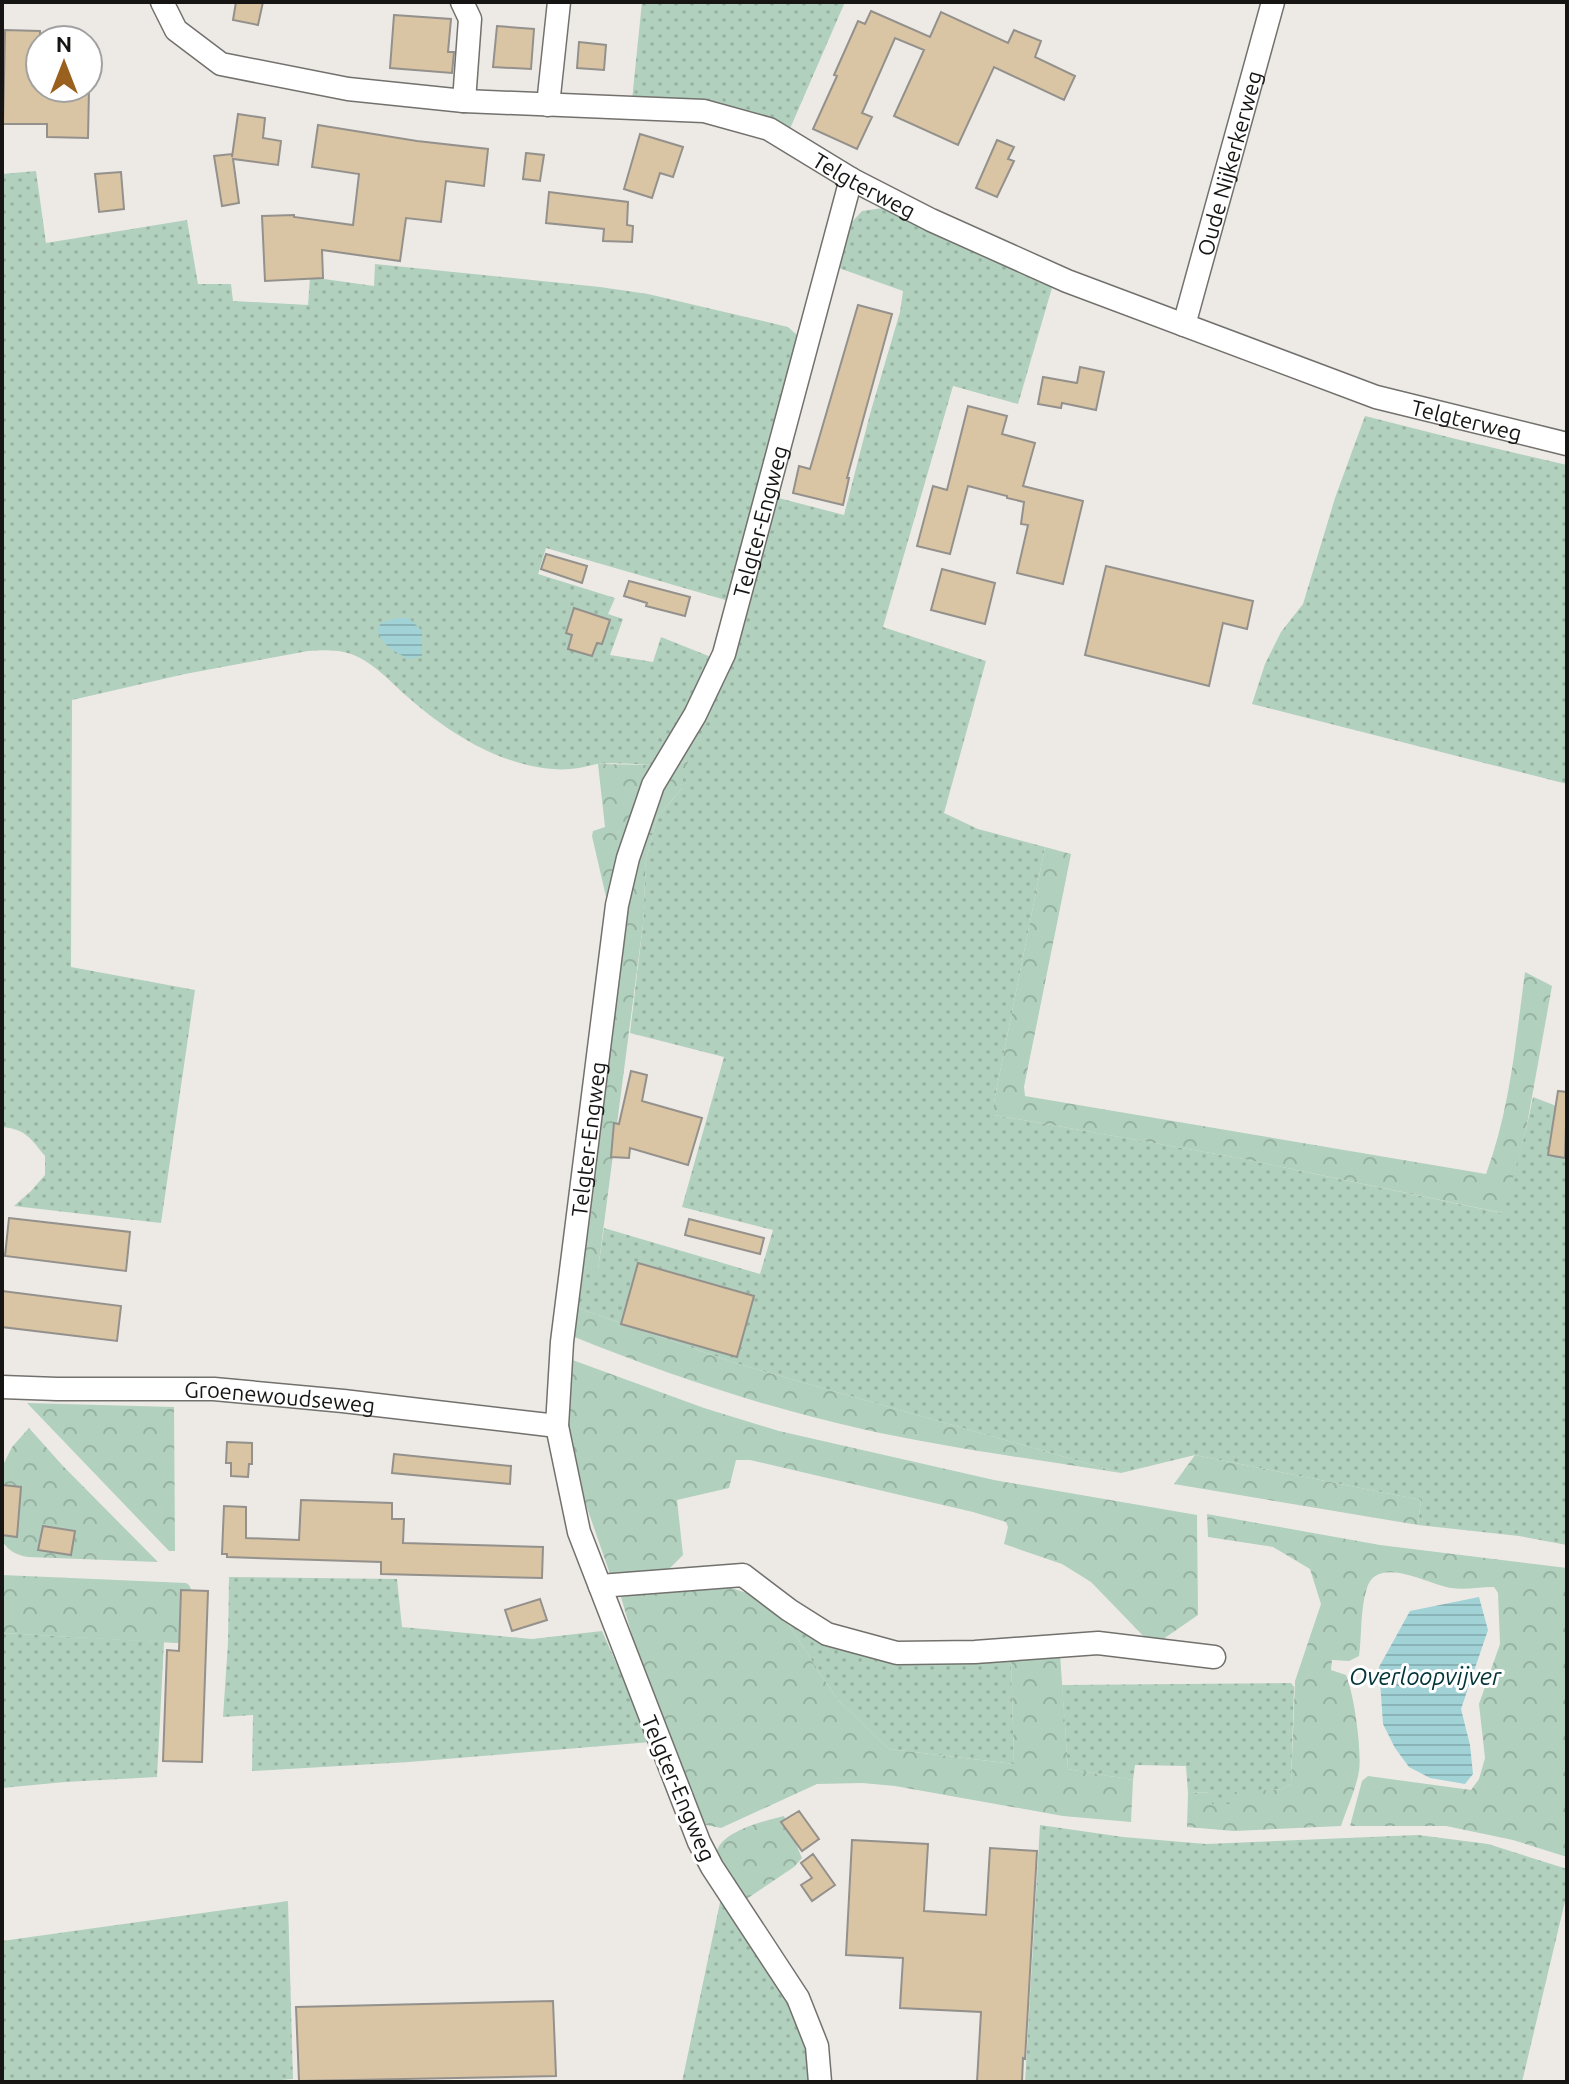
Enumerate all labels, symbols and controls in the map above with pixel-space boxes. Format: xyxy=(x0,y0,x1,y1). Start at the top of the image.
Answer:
north arrow xyxy=(24,24,104,104)
text: N xyxy=(56,31,72,56)
street label: Oude Nijkerkerweg xyxy=(1191,68,1266,258)
street label: Telgterweg xyxy=(809,146,920,223)
street label: Telgterweg xyxy=(1409,394,1525,445)
street label: Telgter-Engweg xyxy=(727,442,792,600)
street label: Telgter-Engweg xyxy=(565,1060,610,1218)
street label: Groenewoudseweg xyxy=(184,1377,376,1417)
water label: Overloopvijver xyxy=(1349,1663,1502,1690)
street label: Telgter-Engweg xyxy=(637,1711,721,1865)

